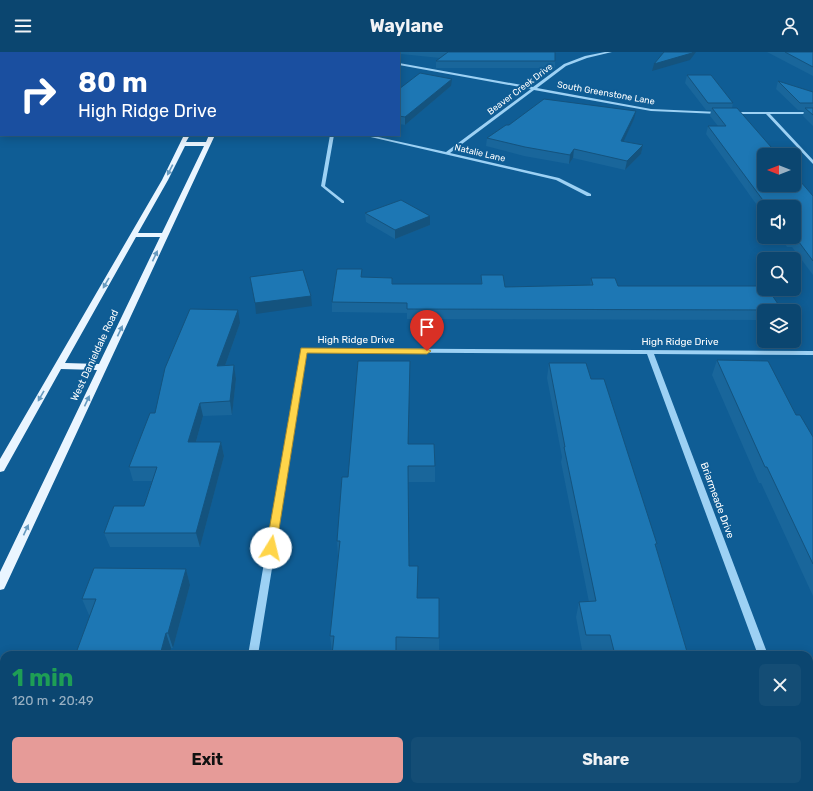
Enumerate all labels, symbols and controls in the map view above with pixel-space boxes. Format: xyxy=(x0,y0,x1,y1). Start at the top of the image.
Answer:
icon: menu xyxy=(12,15,34,37)
text: Waylane xyxy=(370,15,443,37)
icon: person xyxy=(779,15,801,37)
street label: Beaver Creek Drive xyxy=(485,61,555,117)
text: 80 m xyxy=(78,66,148,99)
icon: right xyxy=(12,68,64,120)
street label: South Greenstone Lane xyxy=(556,79,656,107)
text: High Ridge Drive xyxy=(78,100,217,122)
street label: Natalie Lane xyxy=(454,142,506,164)
north arrow xyxy=(757,148,801,192)
map controls xyxy=(757,148,801,348)
one-way arrow xyxy=(167,164,173,176)
button: sound xyxy=(757,200,801,244)
one-way arrow xyxy=(152,251,158,262)
button: search xyxy=(757,252,801,296)
one-way arrow xyxy=(102,277,109,289)
button: layers xyxy=(757,304,801,348)
street label: West Danieldale Road xyxy=(68,308,121,403)
pin xyxy=(410,310,444,351)
icon: arrive xyxy=(416,316,438,338)
one-way arrow xyxy=(117,326,123,337)
street label: High Ridge Drive xyxy=(317,334,395,346)
street label: High Ridge Drive xyxy=(641,336,719,348)
one-way arrow xyxy=(38,390,45,402)
one-way arrow xyxy=(84,395,90,406)
street label: Briarmeade Drive xyxy=(698,461,737,540)
one-way arrow xyxy=(23,524,29,535)
position arrow xyxy=(250,527,292,569)
text: 1 min xyxy=(12,664,73,692)
button: close xyxy=(759,664,801,706)
text: 120 m · 20:49 xyxy=(12,693,94,708)
button: Exit xyxy=(12,737,403,783)
button: Share xyxy=(411,737,801,783)

